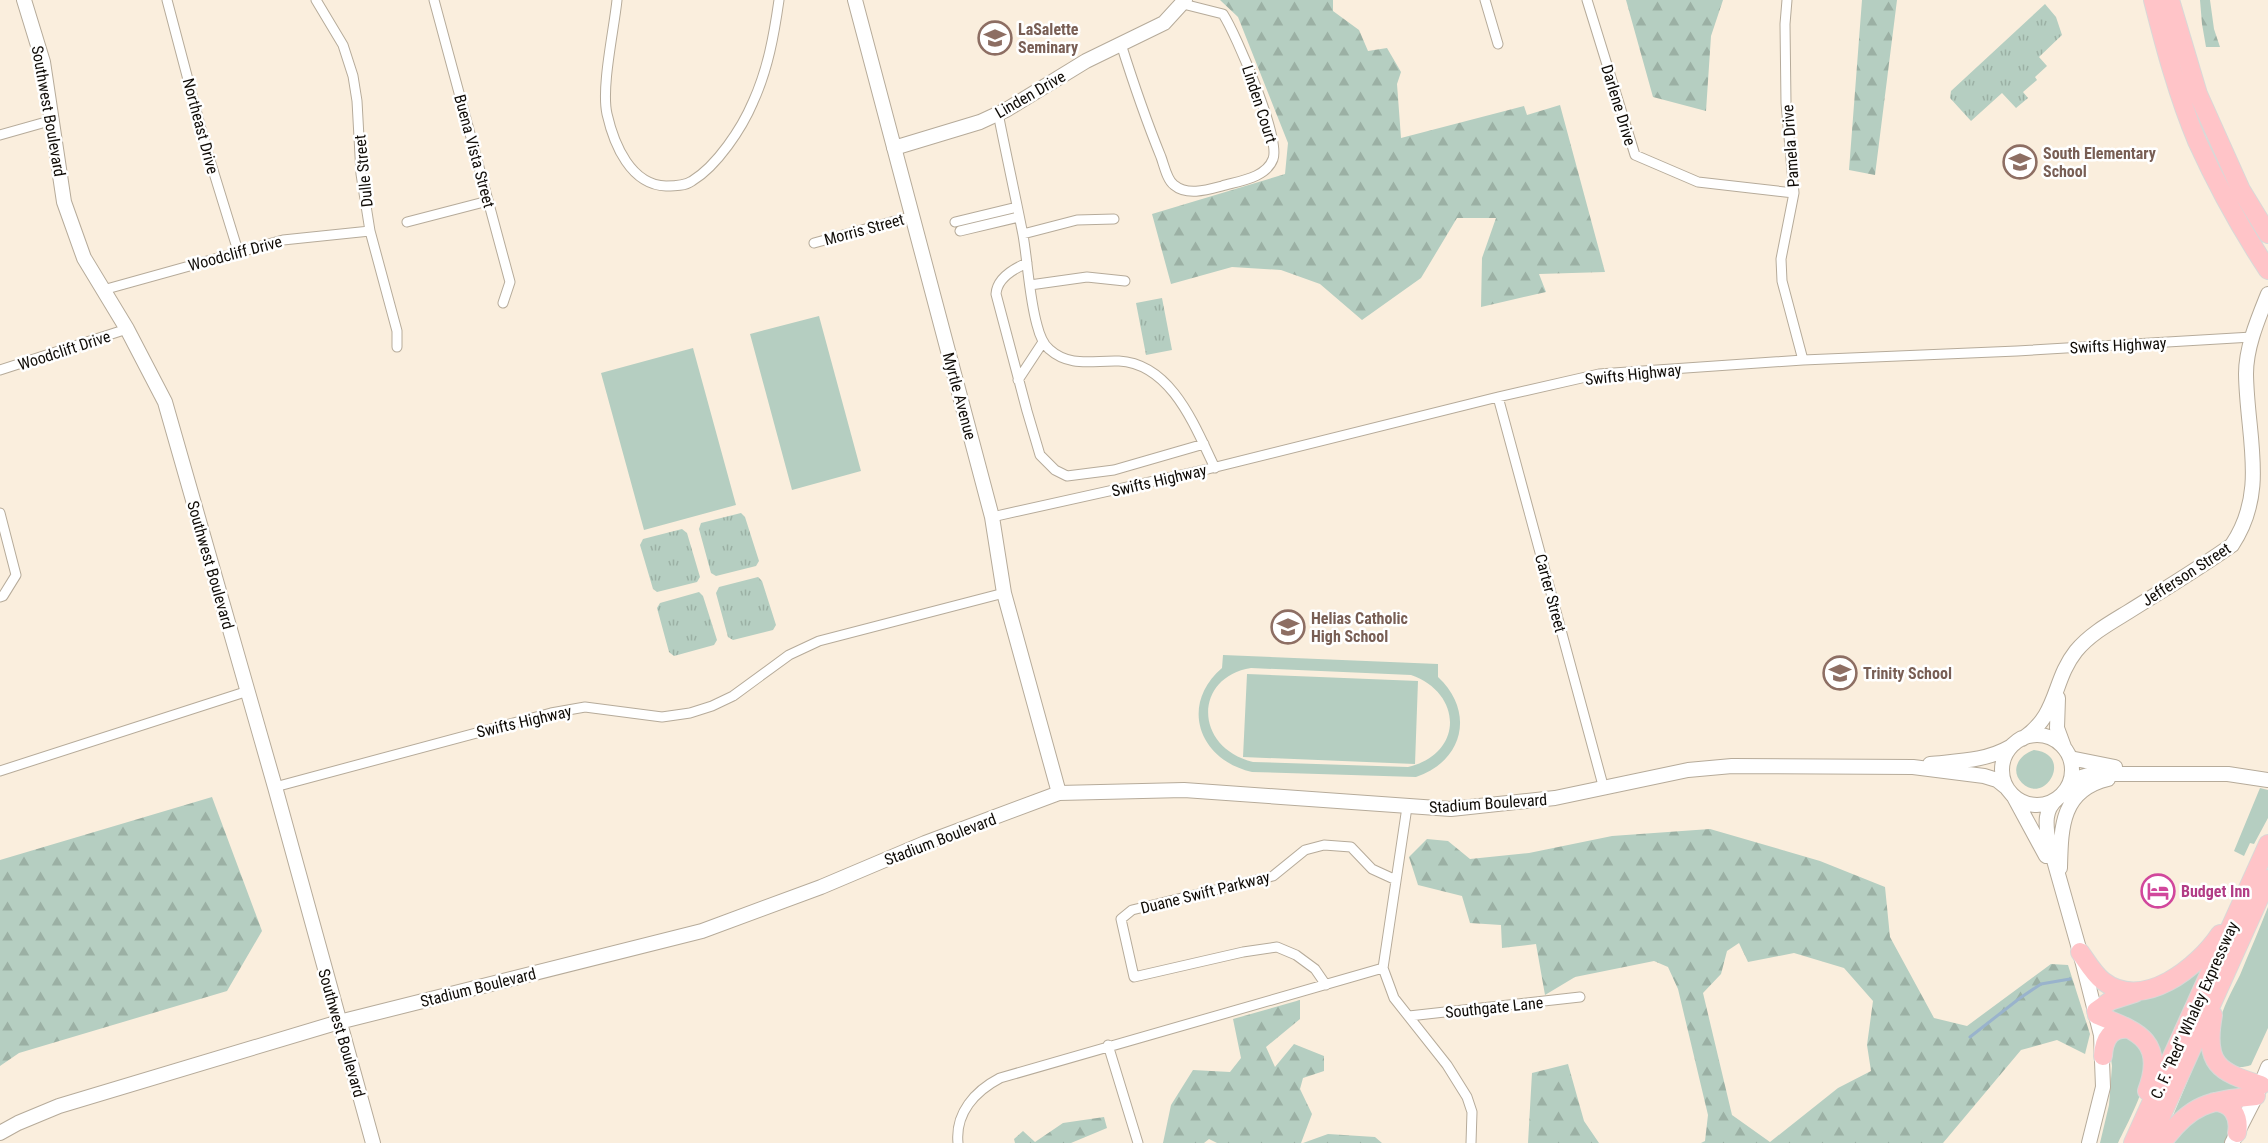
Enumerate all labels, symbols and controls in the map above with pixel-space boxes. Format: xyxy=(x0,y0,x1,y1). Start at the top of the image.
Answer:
school or university icon: LaSalette Seminary xyxy=(977,20,1013,56)
place label: LaSalette Seminary xyxy=(1018,20,1079,57)
street label: Southwest Boulevard xyxy=(28,44,69,178)
street label: Darlene Drive xyxy=(1597,62,1640,148)
street label: Linden Court xyxy=(1238,63,1281,146)
street label: Linden Drive xyxy=(992,67,1069,122)
street label: Northeast Drive xyxy=(179,76,222,176)
street label: Buena Vista Street xyxy=(450,92,499,210)
street label: Pamela Drive xyxy=(1778,104,1803,188)
street label: Dulle Street xyxy=(350,133,377,208)
school or university icon: South Elementary School xyxy=(2002,144,2038,180)
place label: South Elementary School xyxy=(2043,144,2156,181)
street label: Morris Street xyxy=(822,210,906,249)
street label: Woodcliff Drive xyxy=(186,232,284,275)
street label: Woodclift Drive xyxy=(16,327,113,374)
street label: Swifts Highway xyxy=(2069,333,2167,358)
street label: Myrtle Avenue xyxy=(939,350,980,442)
street label: Swifts Highway xyxy=(1584,360,1683,389)
street label: Swifts Highway xyxy=(1110,460,1209,501)
street label: Southwest Boulevard xyxy=(183,499,238,632)
street label: Jefferson Street xyxy=(2138,539,2234,610)
street label: Carter Street xyxy=(1531,552,1570,635)
school or university icon: Helias Catholic High School xyxy=(1270,609,1306,645)
place label: Helias Catholic High School xyxy=(1311,609,1408,646)
school or university icon: Trinity School xyxy=(1822,655,1858,691)
place label: Trinity School xyxy=(1863,664,1952,683)
street label: Swifts Highway xyxy=(475,701,574,742)
street label: Stadium Boulevard xyxy=(1428,790,1548,817)
street label: Stadium Boulevard xyxy=(882,809,999,870)
street label: Duane Swift Parkway xyxy=(1139,867,1272,918)
hotel icon: Budget Inn xyxy=(2140,873,2176,909)
place label: Budget Inn xyxy=(2181,882,2250,901)
street label: C. F. “Red” Whaley Expressway xyxy=(2147,918,2242,1102)
street label: Stadium Boulevard xyxy=(418,964,538,1011)
street label: Southwest Boulevard xyxy=(314,967,369,1100)
street label: Southgate Lane xyxy=(1444,993,1544,1022)

